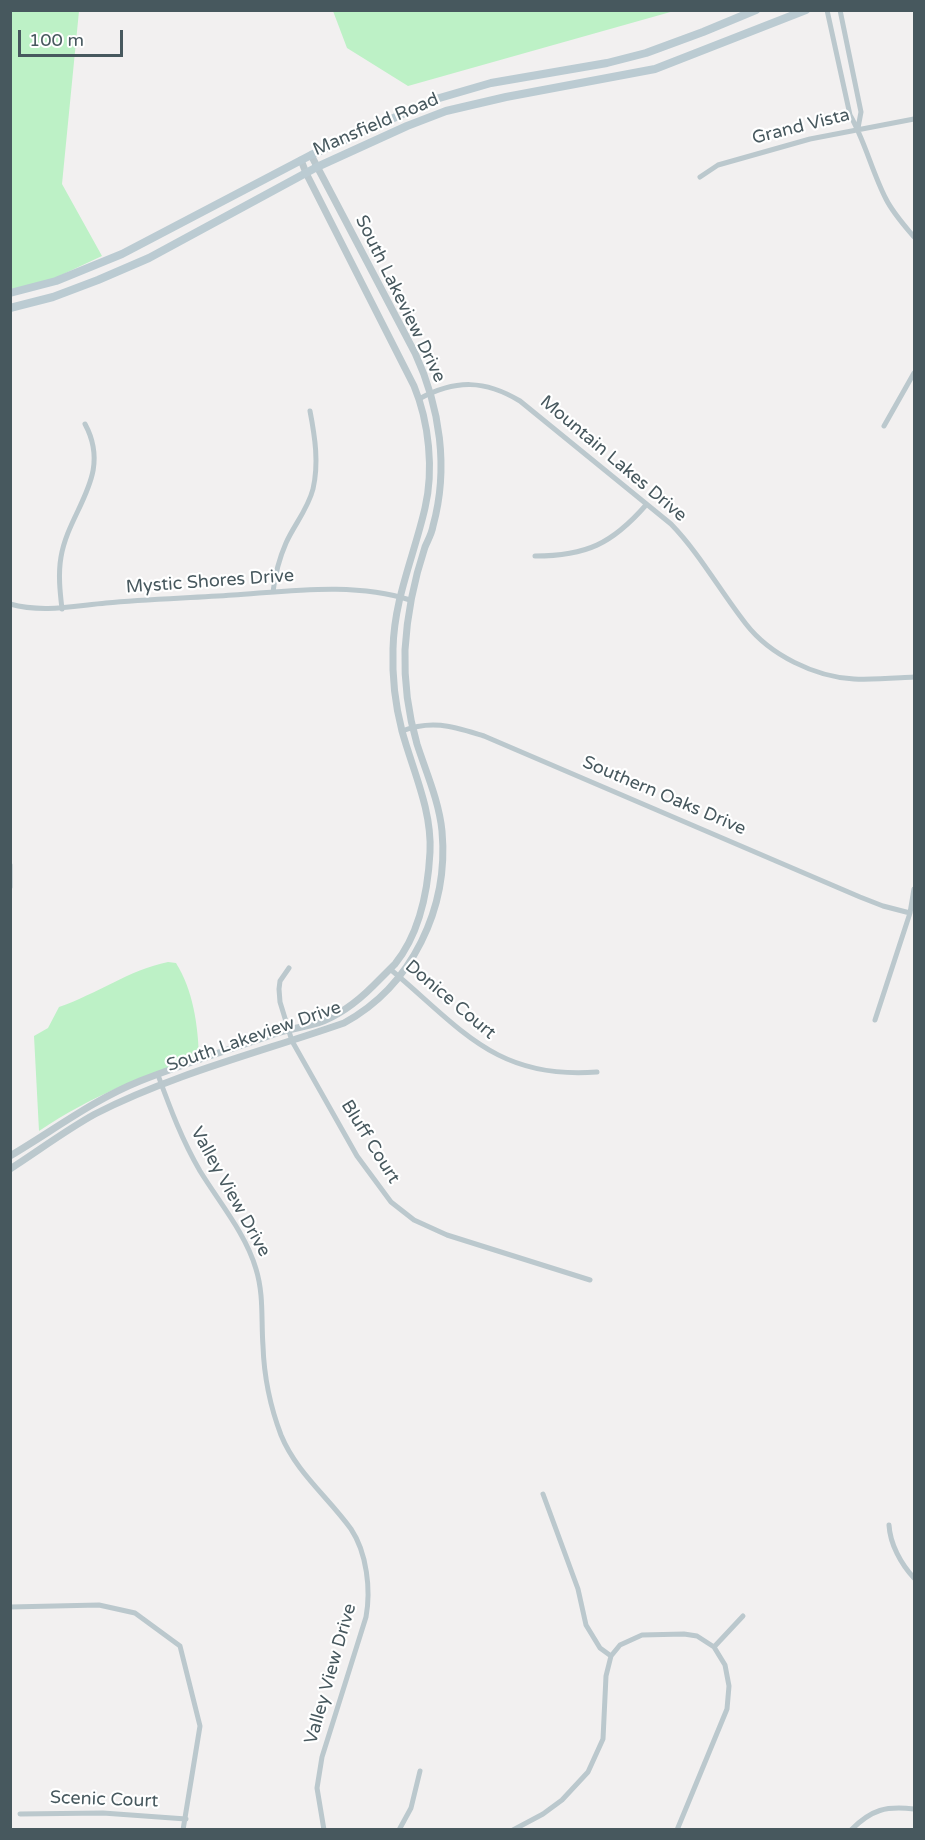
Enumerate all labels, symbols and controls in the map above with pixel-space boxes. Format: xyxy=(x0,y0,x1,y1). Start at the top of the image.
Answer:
scale bar xyxy=(21,18,126,56)
text: 100 m xyxy=(29,29,84,51)
street label: Mansfield Road xyxy=(310,89,442,161)
street label: Grand Vista xyxy=(750,104,852,150)
street label: South Lakeview Drive xyxy=(350,212,450,386)
street label: Mountain Lakes Drive xyxy=(535,391,691,527)
street label: Mystic Shores Drive xyxy=(125,565,295,599)
street label: Southern Oaks Drive xyxy=(579,752,749,840)
street label: Donice Court xyxy=(400,956,500,1044)
street label: South Lakeview Drive xyxy=(164,997,344,1077)
street label: Bluff Court xyxy=(336,1096,404,1188)
street label: Valley View Drive xyxy=(185,1123,275,1261)
street label: Valley View Drive xyxy=(301,1601,361,1747)
street label: Scenic Court xyxy=(49,1787,159,1813)

